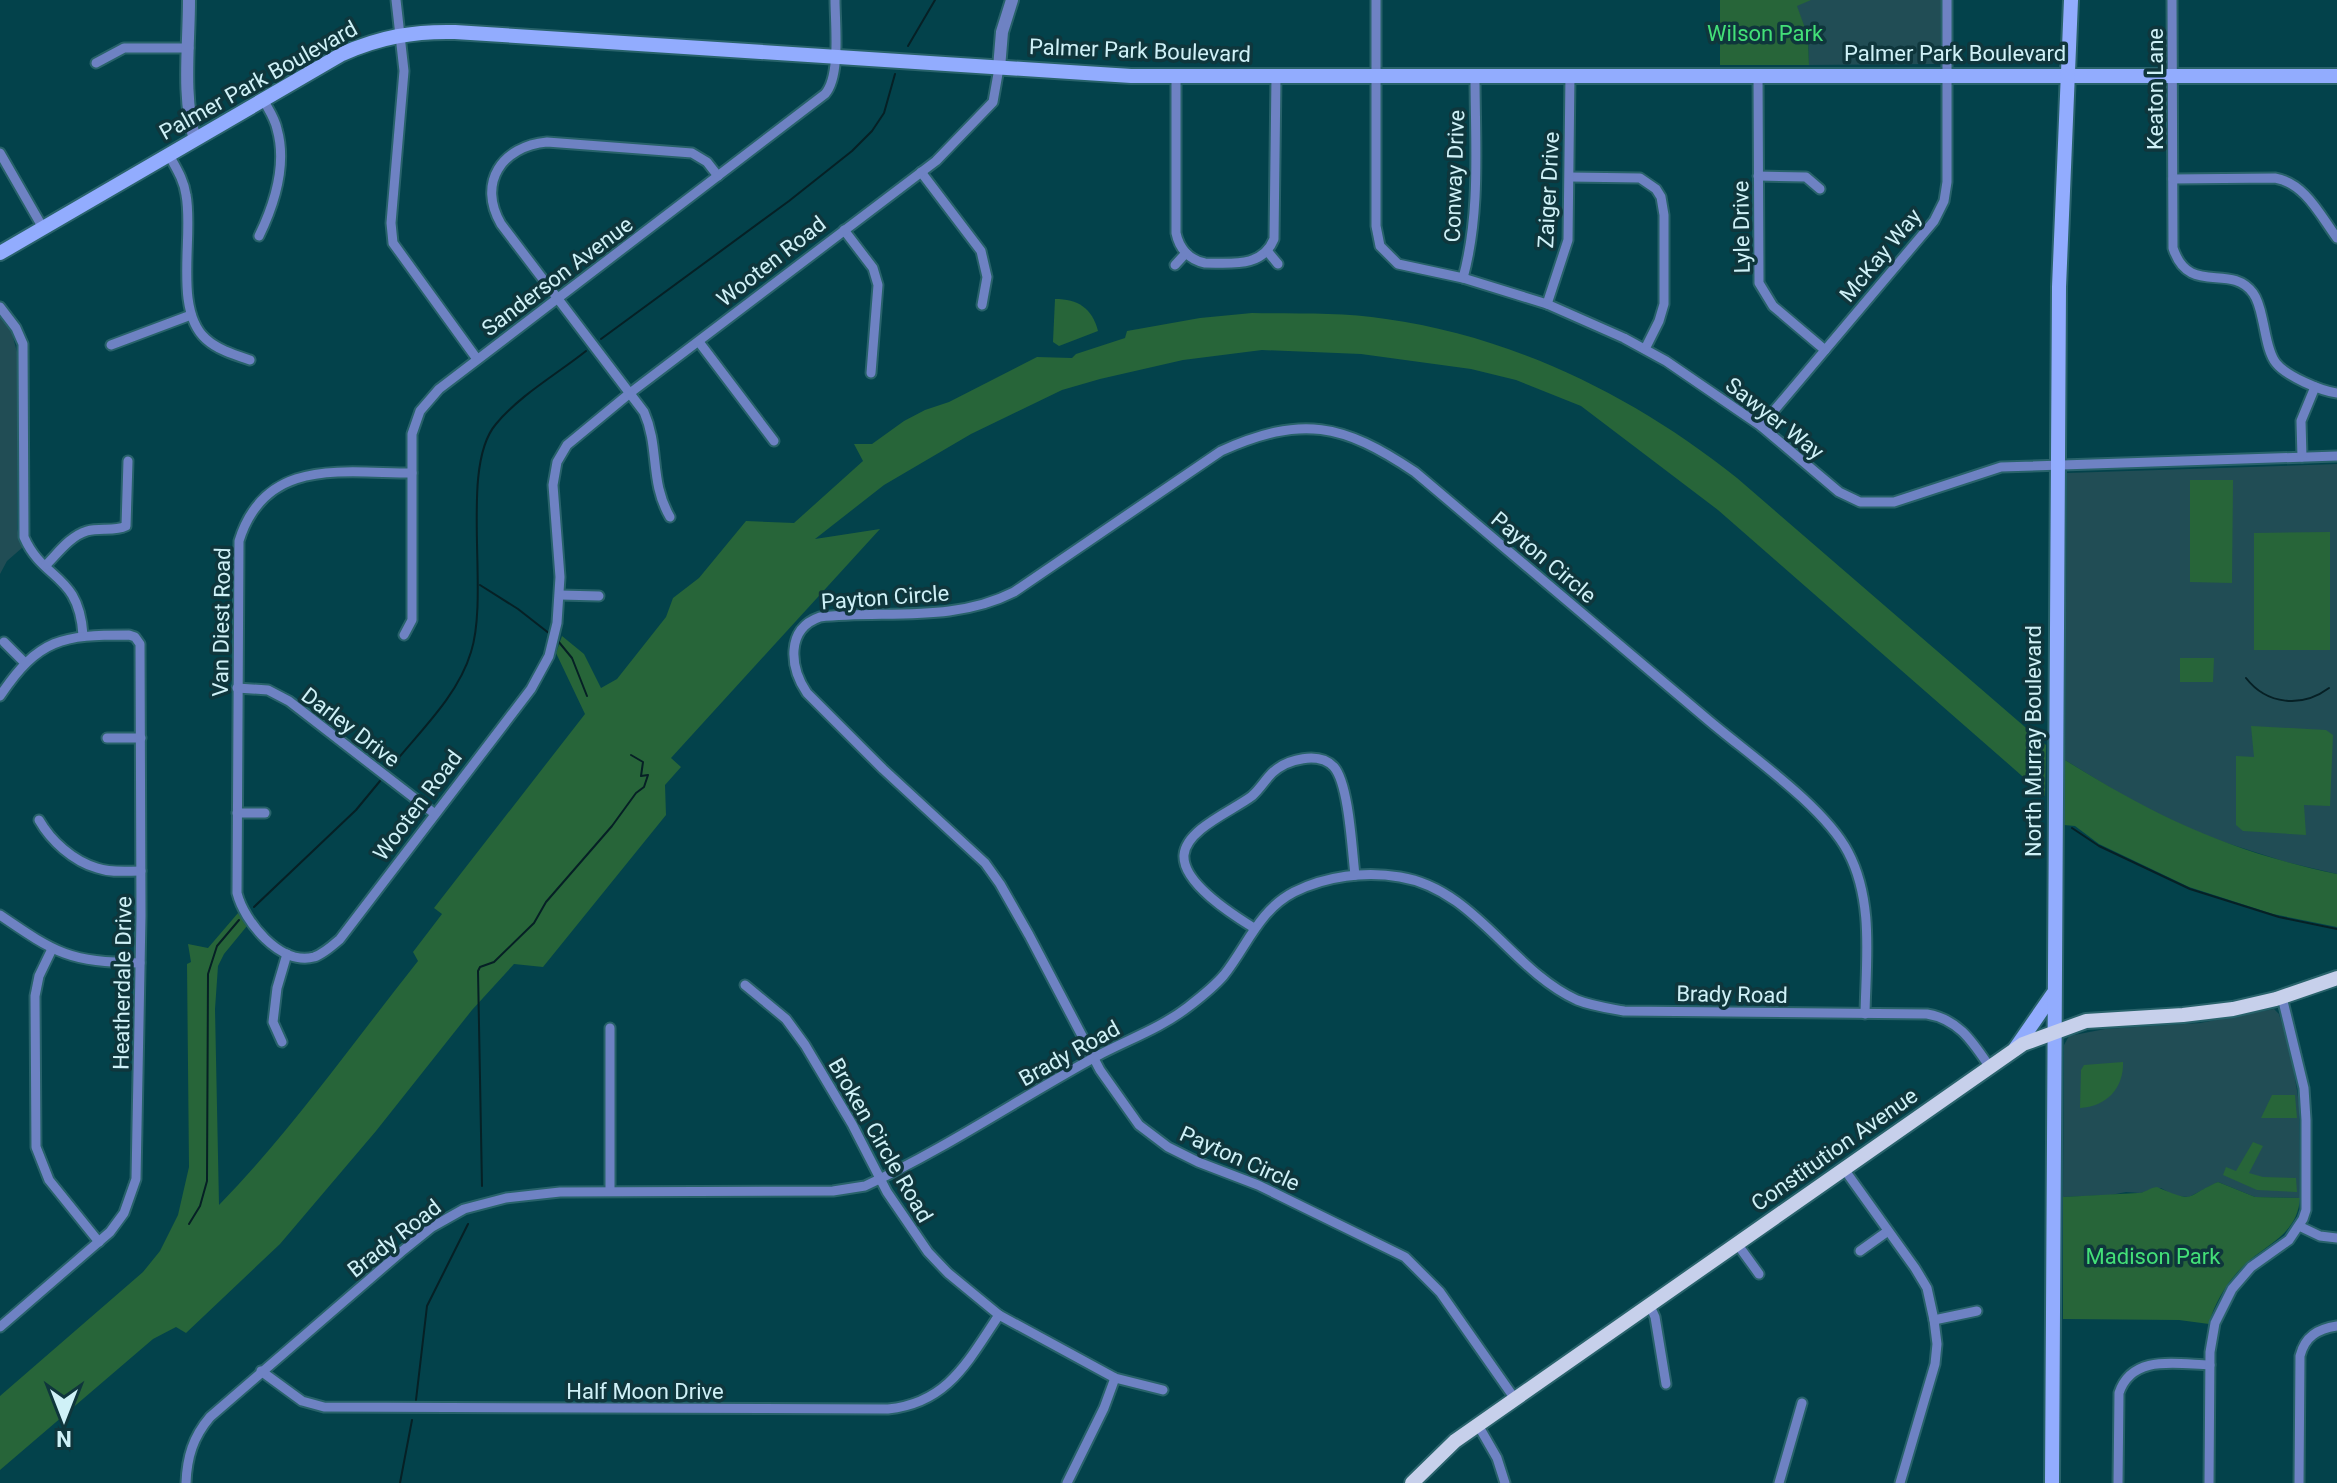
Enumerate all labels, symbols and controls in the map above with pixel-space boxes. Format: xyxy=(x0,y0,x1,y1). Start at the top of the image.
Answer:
street label: Palmer Park Boulevard xyxy=(155,16,361,145)
park label: Wilson Park xyxy=(1707,21,1824,46)
street label: Keaton Lane xyxy=(2143,28,2168,150)
street label: Palmer Park Boulevard xyxy=(1029,34,1251,67)
street label: Palmer Park Boulevard xyxy=(1844,41,2066,66)
street label: Conway Drive xyxy=(1440,109,1469,243)
street label: Zaiger Drive xyxy=(1533,131,1564,249)
street label: Lyle Drive xyxy=(1728,180,1755,274)
street label: McKay Way xyxy=(1834,203,1927,307)
street label: Wooten Road xyxy=(712,211,831,312)
street label: Sanderson Avenue xyxy=(477,212,638,341)
street label: Sawyer Way xyxy=(1721,372,1829,465)
street label: Payton Circle xyxy=(1486,506,1601,608)
street label: Van Diest Road xyxy=(208,547,235,697)
street label: Payton Circle xyxy=(820,581,950,614)
street label: North Murray Boulevard xyxy=(2021,625,2046,857)
street label: Darley Drive xyxy=(297,683,405,772)
street label: Wooten Road xyxy=(368,745,467,865)
street label: Heatherdale Drive xyxy=(108,896,137,1070)
street label: Brady Road xyxy=(1676,981,1788,1008)
street label: Brady Road xyxy=(1014,1015,1124,1091)
street label: Broken Circle Road xyxy=(823,1054,938,1227)
street label: Constitution Avenue xyxy=(1746,1083,1922,1216)
street label: Payton Circle xyxy=(1176,1121,1304,1196)
street label: Brady Road xyxy=(343,1194,446,1283)
park label: Madison Park xyxy=(2086,1244,2221,1269)
north arrow xyxy=(24,1379,104,1459)
street label: Half Moon Drive xyxy=(566,1379,724,1404)
text: N xyxy=(56,1426,72,1451)

